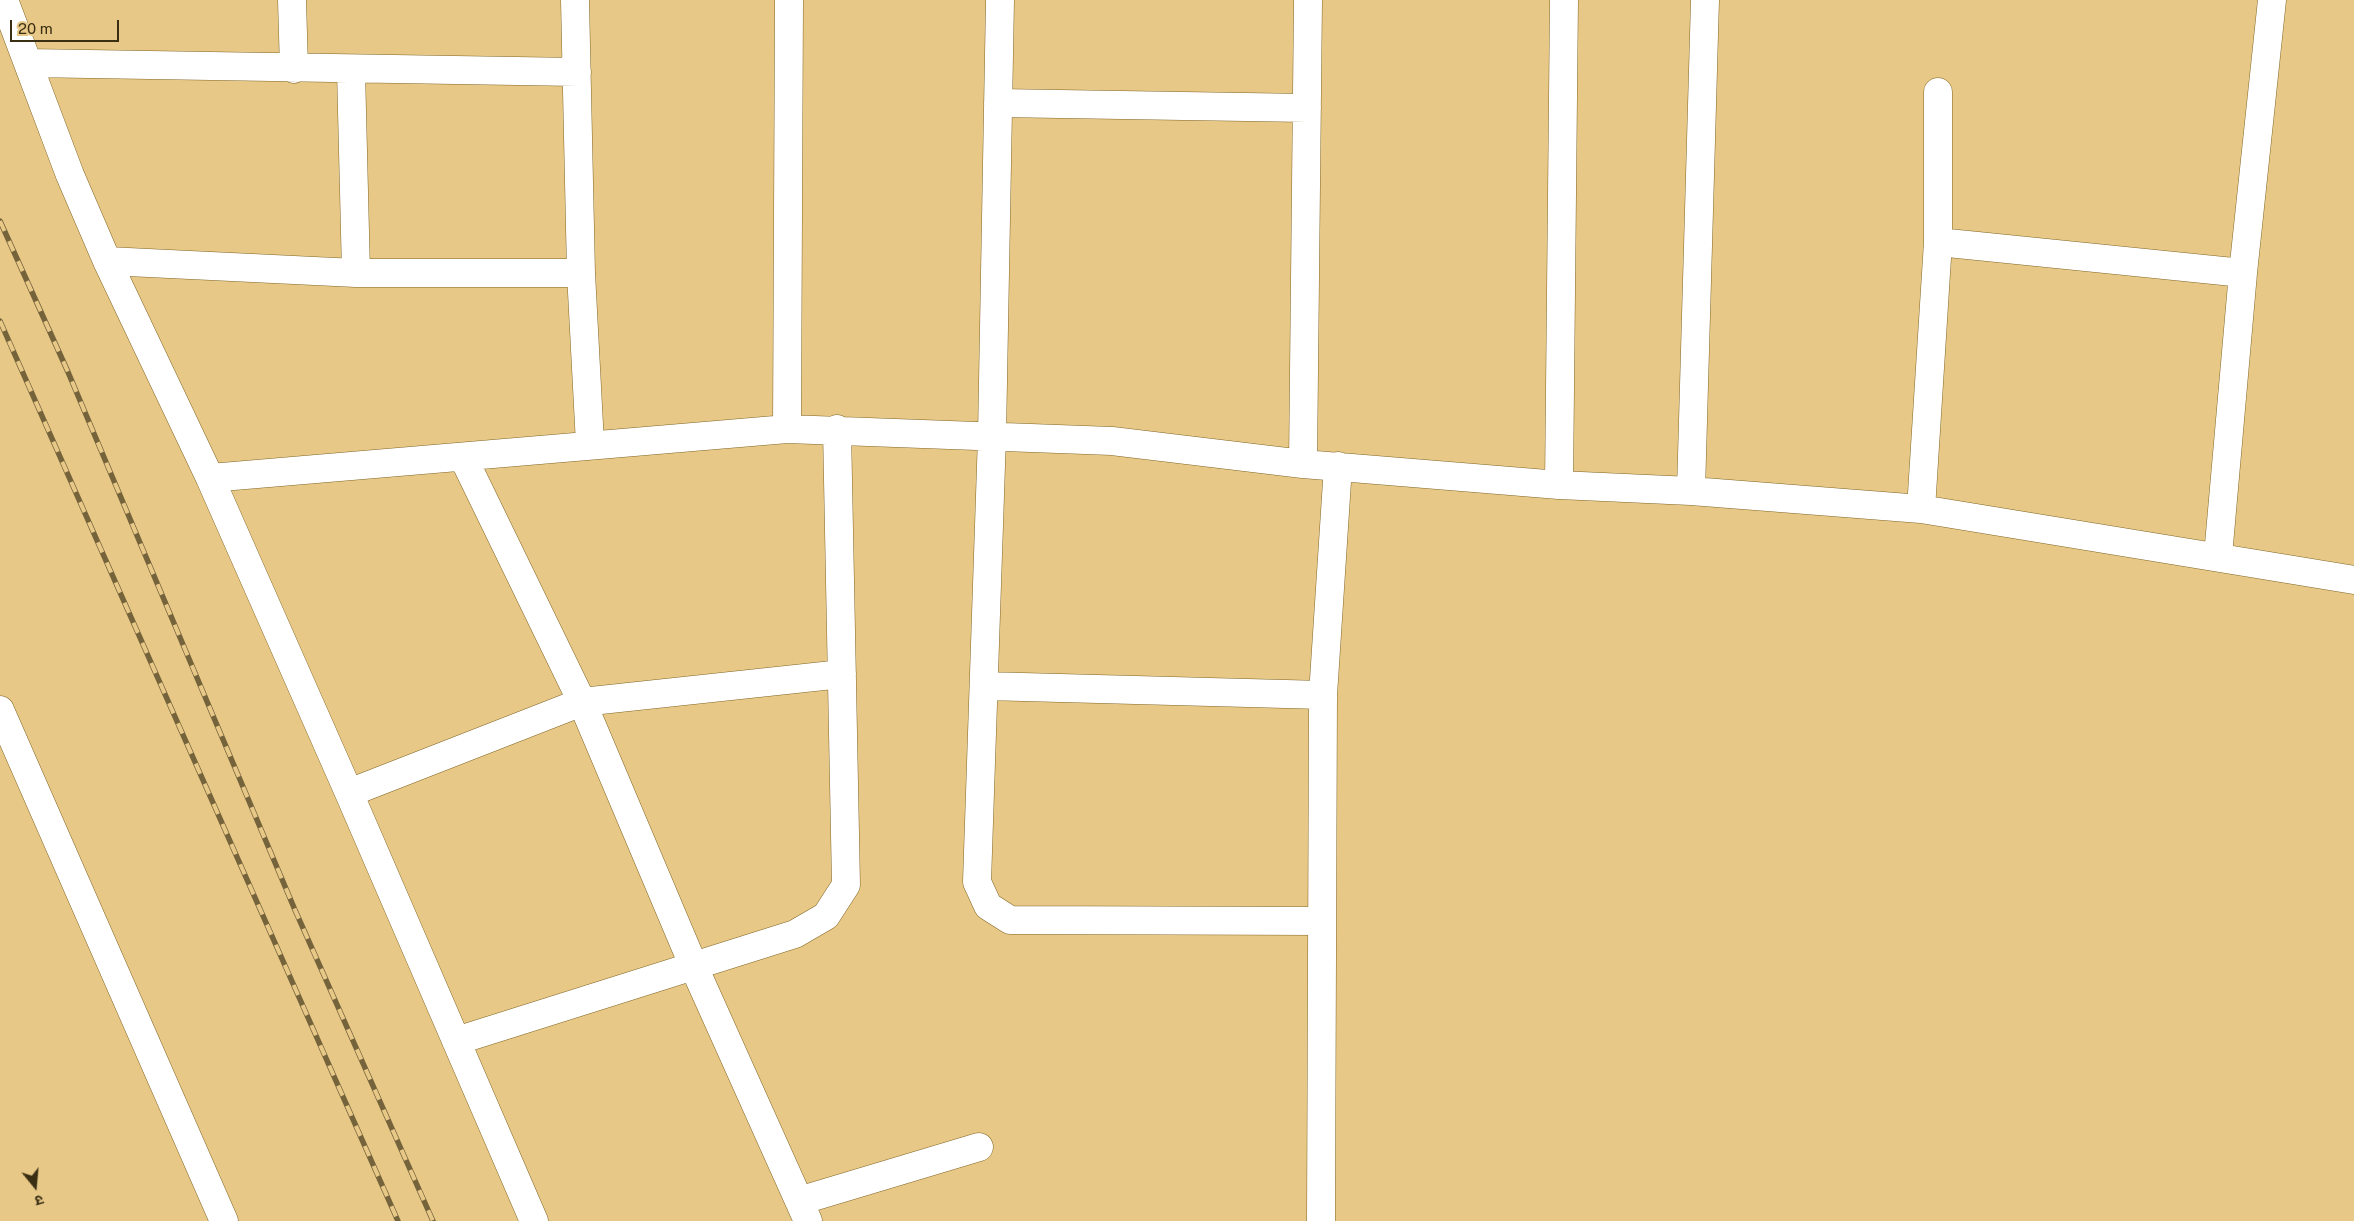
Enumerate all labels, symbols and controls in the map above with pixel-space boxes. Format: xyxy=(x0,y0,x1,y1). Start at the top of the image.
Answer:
scale bar xyxy=(12,10,121,42)
text: 20 m xyxy=(18,20,53,37)
north arrow xyxy=(10,1161,60,1211)
text: उ xyxy=(33,1191,46,1209)

